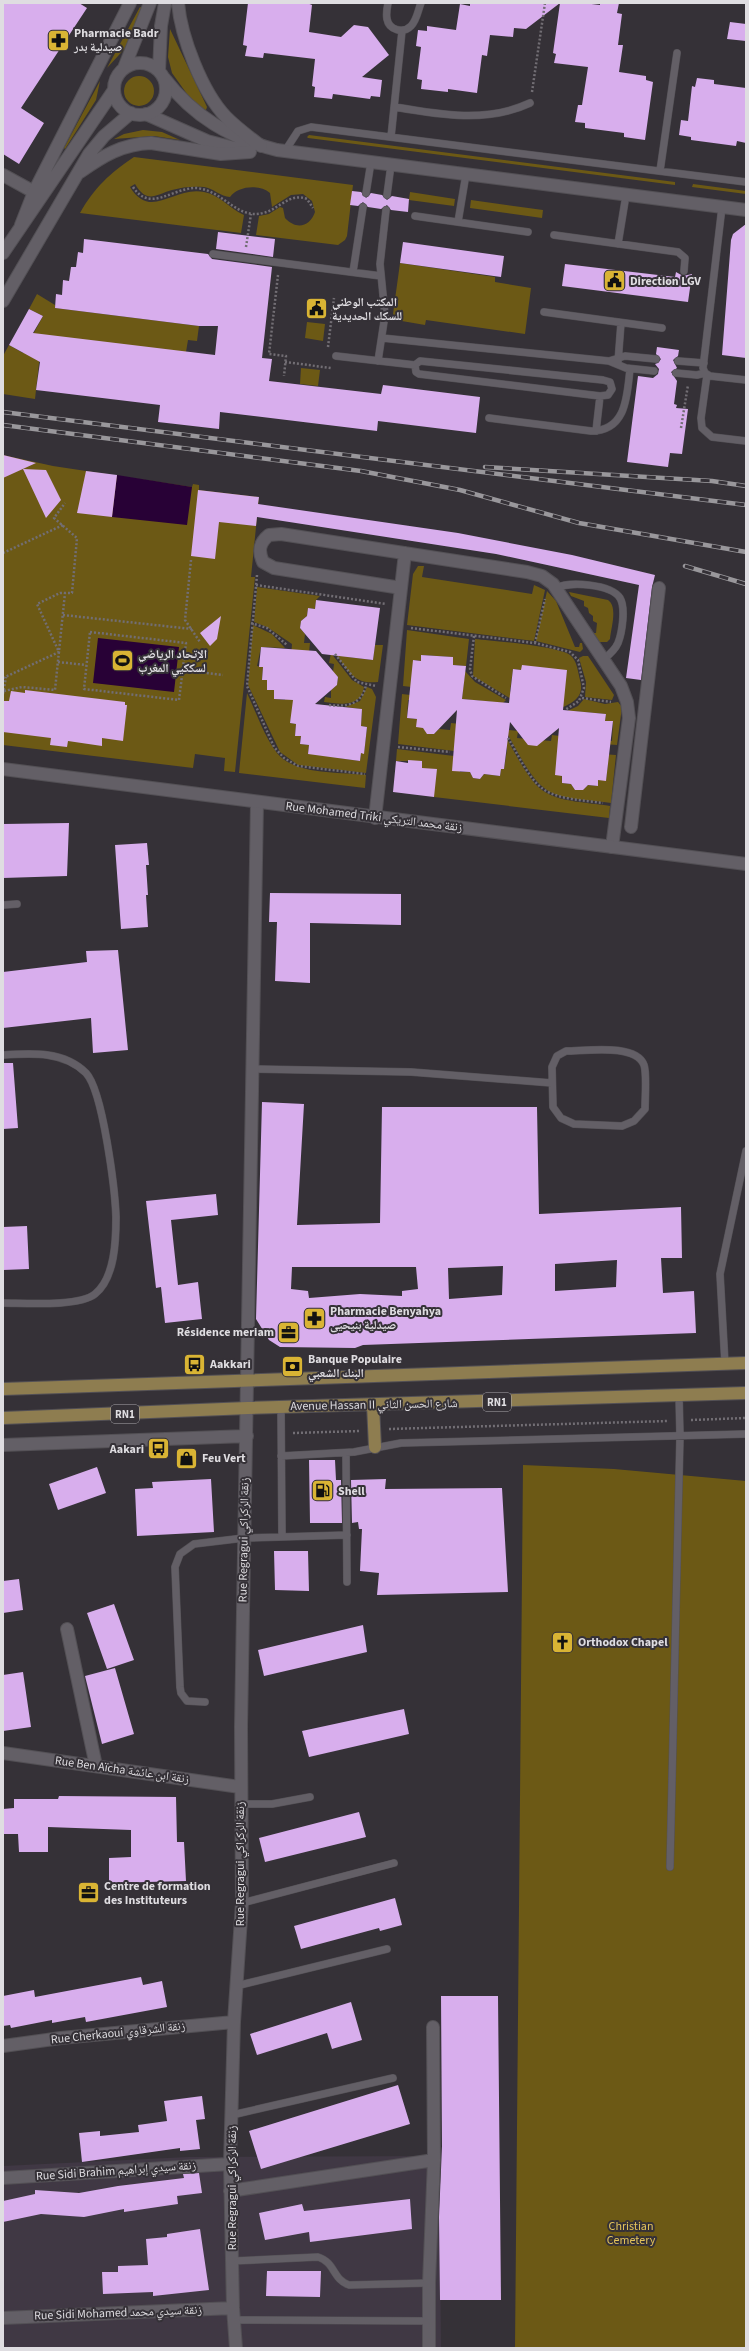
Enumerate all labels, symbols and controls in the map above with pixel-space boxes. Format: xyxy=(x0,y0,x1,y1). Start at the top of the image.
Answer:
place label: Pharmacie Badr صيدلية بدر xyxy=(73,25,159,56)
pharmacy icon: Pharmacie Badr صيدلية بدر xyxy=(45,27,71,53)
public building icon: Direction LGV xyxy=(602,268,628,294)
place label: Direction LGV xyxy=(630,273,701,290)
place label: المكتب الوطني للسكك الحديدية xyxy=(332,294,402,325)
public building icon: المكتب الوطني للسكك الحديدية xyxy=(303,296,329,322)
place label: الإتحاد الرياضي لسككيي المغرب xyxy=(138,646,207,677)
sports icon: الإتحاد الرياضي لسككيي المغرب xyxy=(110,648,136,674)
street label: Rue Mohamed Triki زنقة محمد التريكي xyxy=(284,798,464,837)
place label: Pharmacie Benyahya صيدلية بنيحيى xyxy=(330,1303,441,1334)
pharmacy icon: Pharmacie Benyahya صيدلية بنيحيى xyxy=(302,1305,328,1331)
office icon: Résidence meriam xyxy=(276,1319,302,1345)
place label: Résidence meriam xyxy=(177,1324,274,1341)
bus stop icon: Aakkari xyxy=(181,1351,207,1377)
place label: Banque Populaire البنك الشعبي xyxy=(308,1351,402,1382)
bank icon: Banque Populaire البنك الشعبي xyxy=(279,1353,305,1379)
place label: Aakkari xyxy=(209,1356,251,1373)
road number: RN1 xyxy=(483,1393,511,1411)
street label: Avenue Hassan II شارع الحسن الثاني xyxy=(290,1395,458,1416)
road number: RN1 xyxy=(111,1405,139,1423)
bus stop icon: Aakari xyxy=(146,1436,172,1462)
place label: Aakari xyxy=(109,1441,144,1458)
shop icon: Feu Vert xyxy=(174,1445,200,1471)
place label: Feu Vert xyxy=(202,1450,246,1467)
street label: Rue Regragui زنقة الركراكي xyxy=(234,1477,255,1603)
fuel station icon: Shell xyxy=(310,1478,336,1504)
place label: Shell xyxy=(338,1483,365,1500)
church icon: Orthodox Chapel xyxy=(550,1629,576,1655)
place label: Orthodox Chapel xyxy=(578,1634,668,1651)
street label: Rue Ben Aïcha زنقة ابن عائشة xyxy=(54,1752,191,1788)
street label: Rue Regragui زنقة الركراكي xyxy=(232,1801,250,1926)
place label: Centre de formation des Instituteurs xyxy=(104,1878,211,1909)
office icon: Centre de formation des Instituteurs xyxy=(76,1880,102,1906)
street label: Rue Cherkaoui زنقة الشرقاوي xyxy=(50,2017,187,2050)
street label: Rue Regragui زنقة الركراكي xyxy=(224,2125,242,2250)
street label: Rue Sidi Brahim زنقة سيدي إبراهيم xyxy=(35,2157,197,2186)
park label: Christian Cemetery xyxy=(607,2218,656,2249)
street label: Rue Sidi Mohamed زنقة سيدي محمد xyxy=(34,2302,203,2325)

